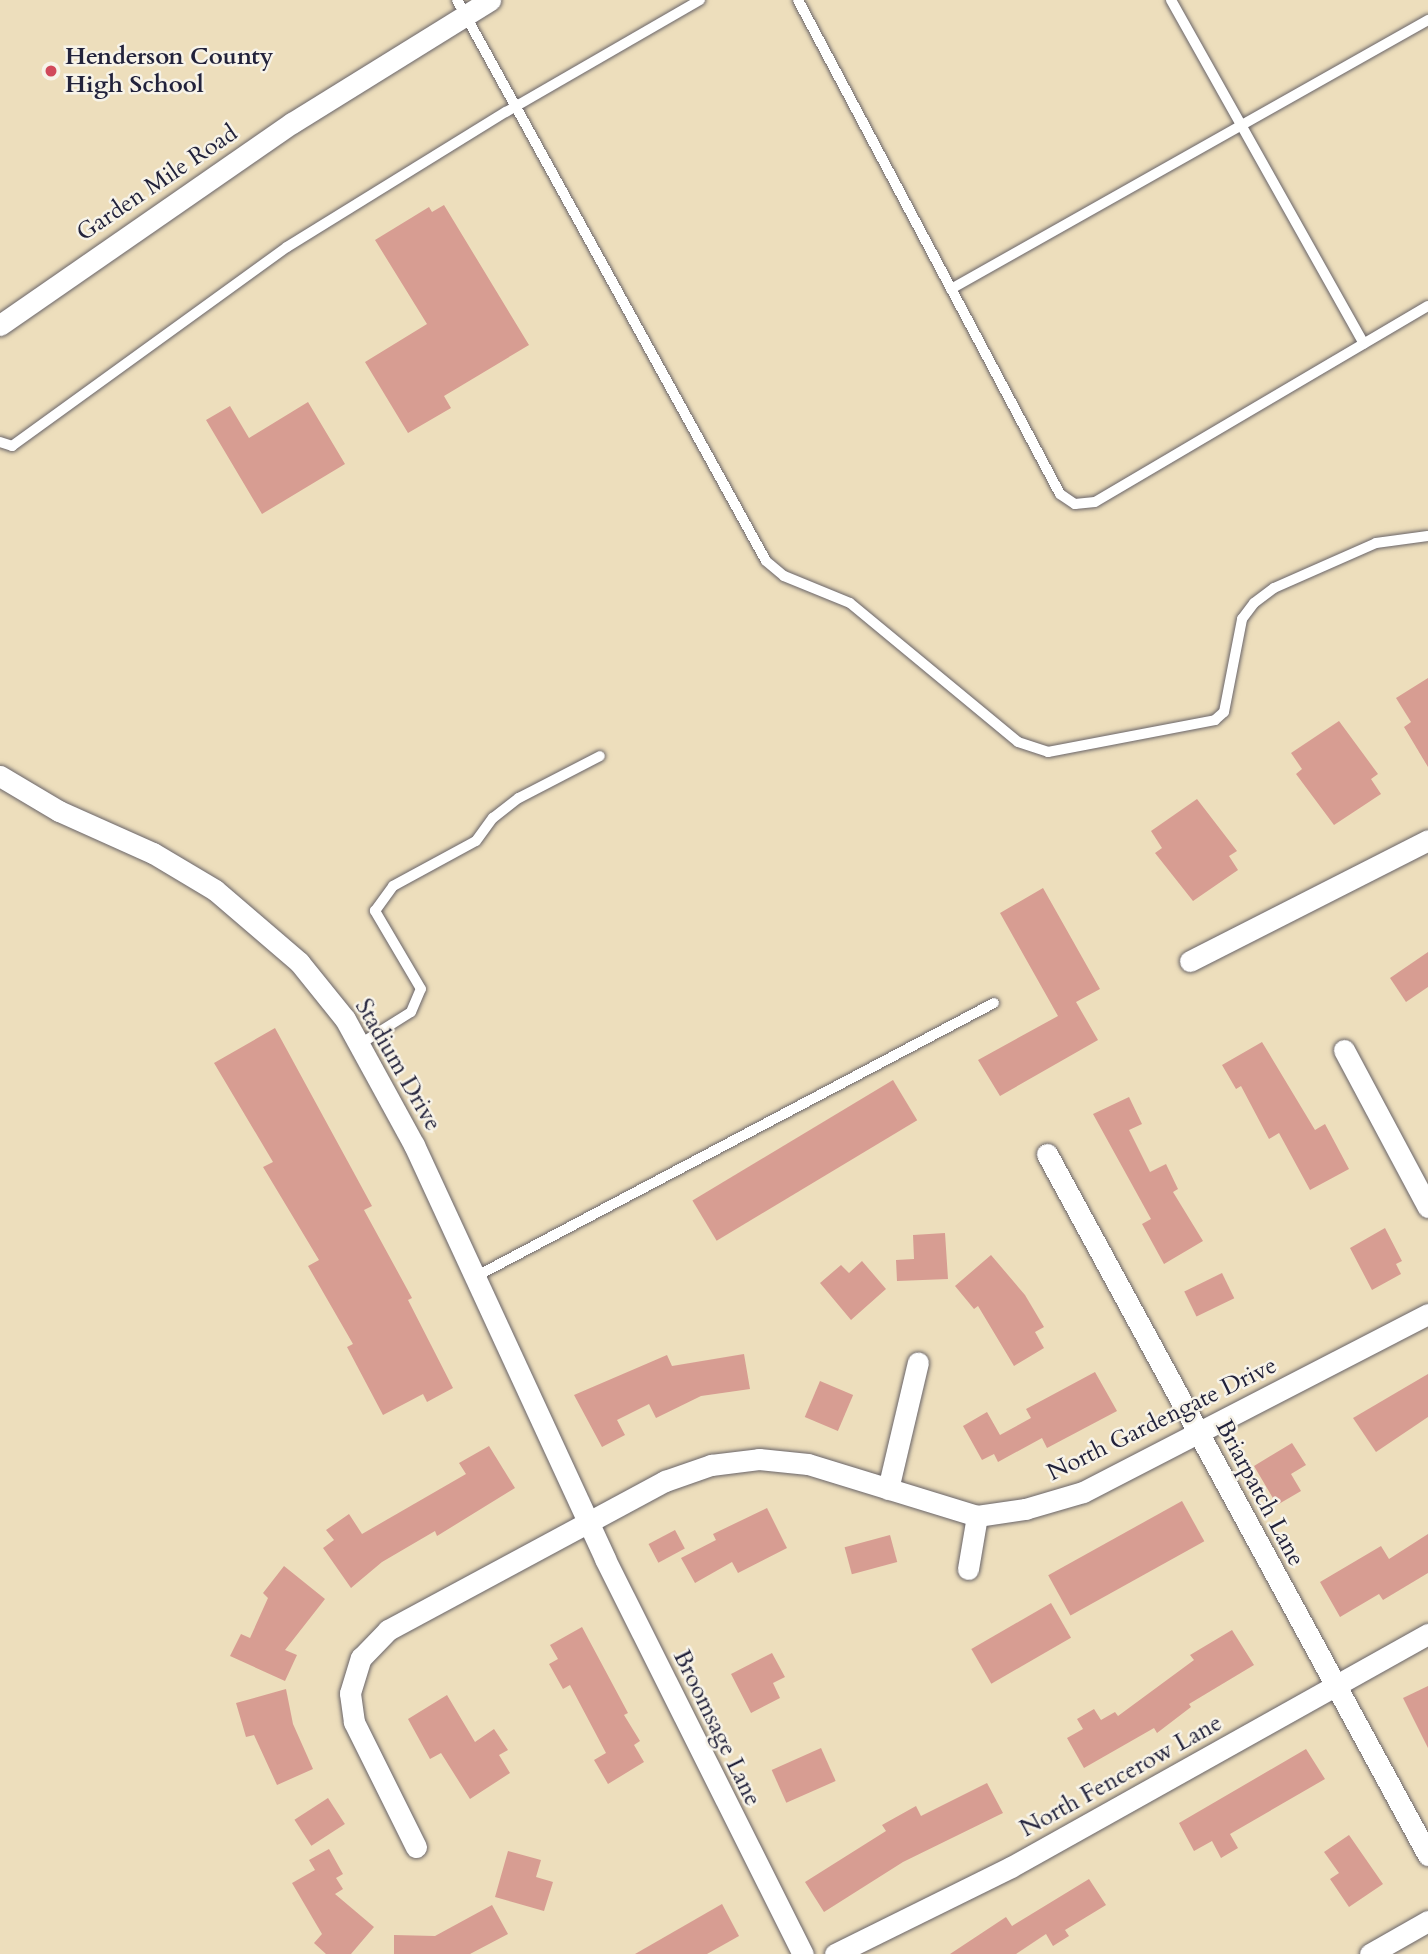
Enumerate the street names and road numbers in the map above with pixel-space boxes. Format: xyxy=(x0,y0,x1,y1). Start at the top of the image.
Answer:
street label: Garden Mile Road xyxy=(71,119,243,247)
street label: Stadium Drive xyxy=(349,994,447,1136)
street label: North Gardengate Drive xyxy=(1043,1351,1281,1487)
street label: Briarpatch Lane xyxy=(1209,1415,1311,1571)
street label: Broomsage Lane xyxy=(667,1645,767,1811)
street label: North Fencerow Lane xyxy=(1015,1709,1227,1843)

